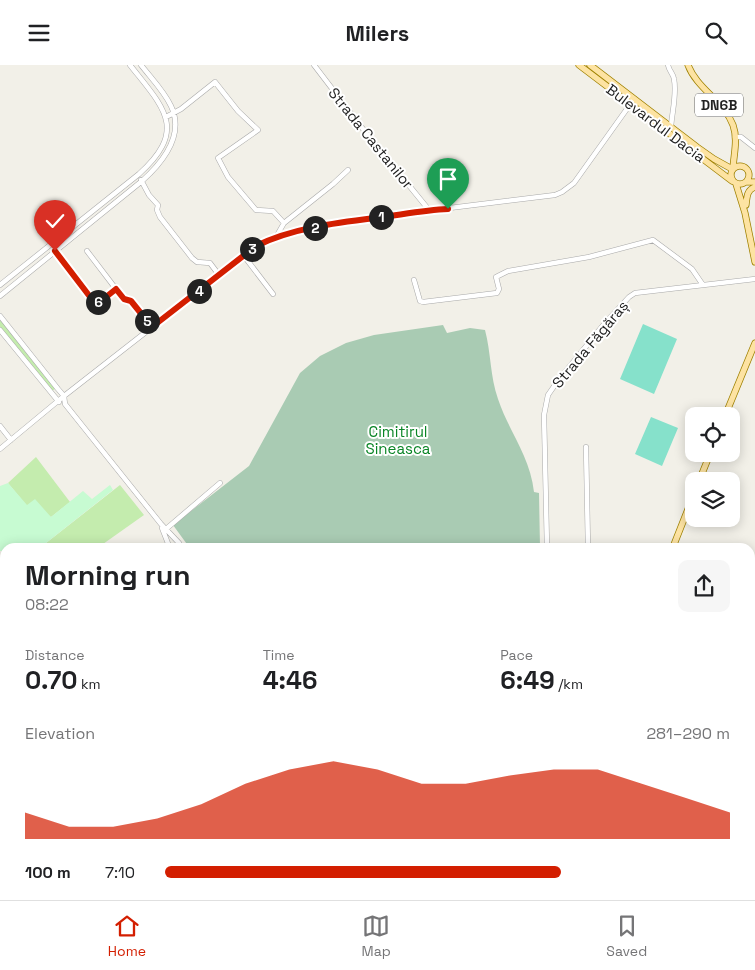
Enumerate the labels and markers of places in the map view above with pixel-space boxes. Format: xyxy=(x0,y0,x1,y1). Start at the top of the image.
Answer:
pin xyxy=(427,158,469,209)
pin xyxy=(34,200,76,251)
pin: 1 xyxy=(368,205,394,229)
pin: 2 xyxy=(302,215,328,241)
pin: 3 xyxy=(240,237,264,261)
pin: 4 xyxy=(186,279,212,303)
pin: 6 xyxy=(86,289,110,315)
pin: 5 xyxy=(134,309,160,333)

